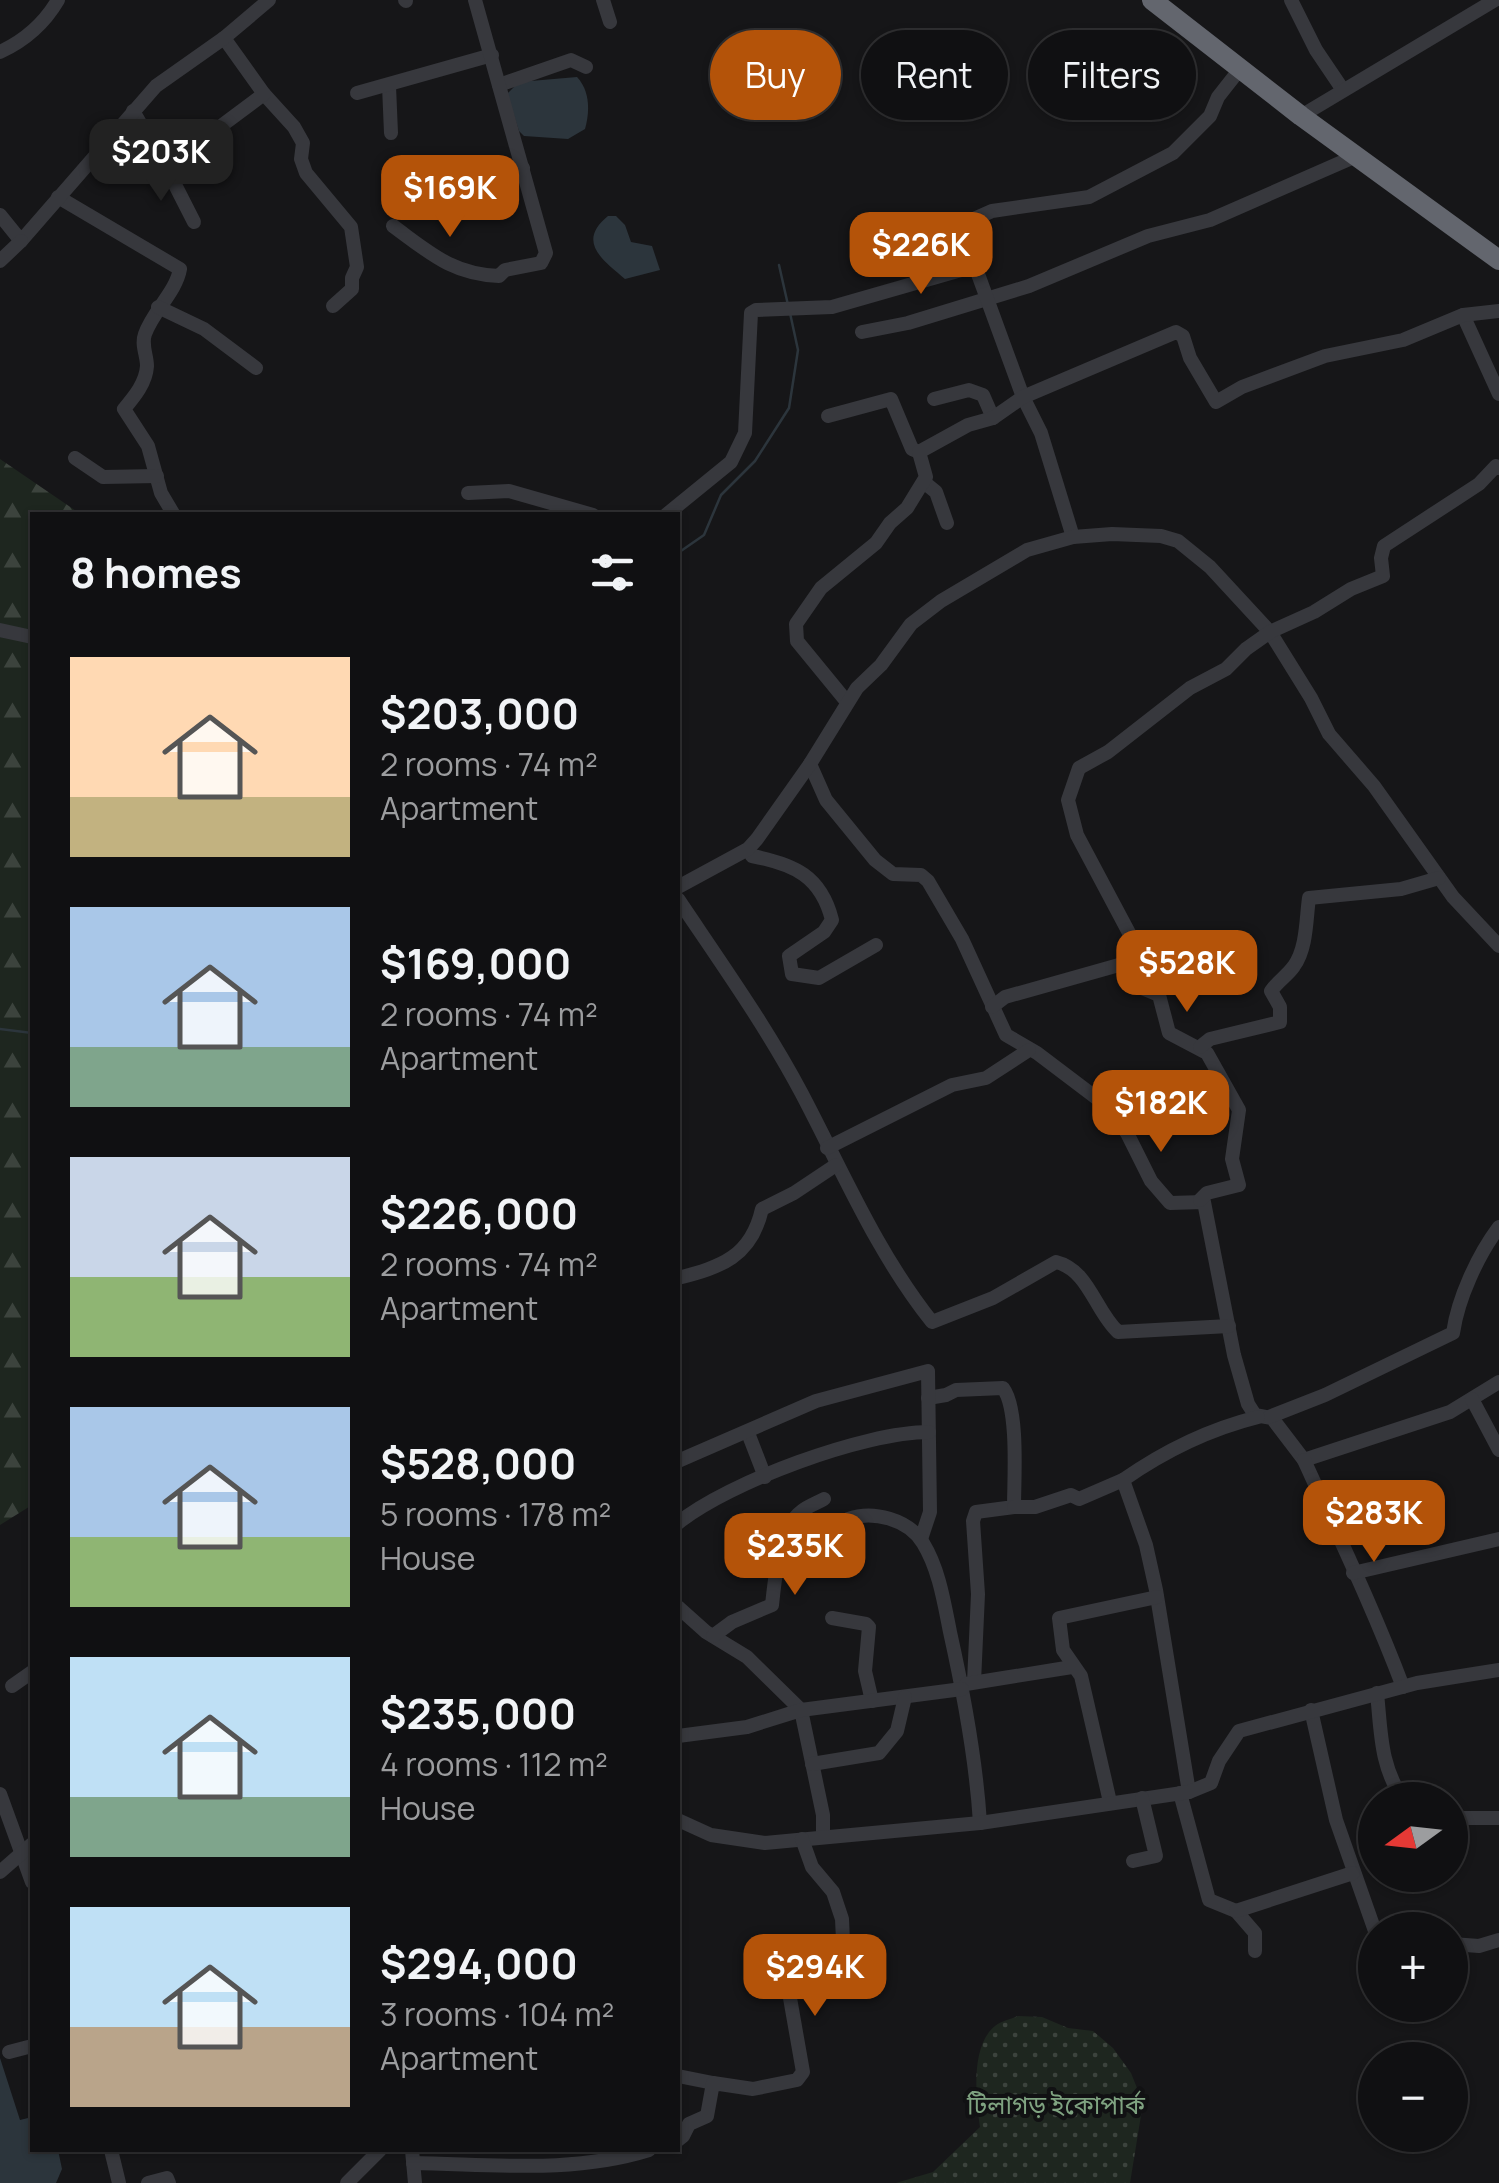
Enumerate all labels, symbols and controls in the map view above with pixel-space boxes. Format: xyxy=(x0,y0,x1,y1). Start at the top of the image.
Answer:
chip: Buy xyxy=(710,30,841,120)
chip: Rent xyxy=(861,30,1008,120)
chip: Filters xyxy=(1028,30,1196,120)
pin: $203K xyxy=(91,119,231,204)
text: $203K xyxy=(111,129,211,173)
pin: $169K xyxy=(380,155,520,240)
text: $169K xyxy=(403,165,497,209)
pin: $226K xyxy=(851,212,991,297)
text: $226K xyxy=(872,222,970,266)
text: 8 homes xyxy=(70,543,242,601)
icon: filters xyxy=(585,545,640,600)
text: $203,000 xyxy=(380,684,579,742)
icon: home xyxy=(150,697,270,817)
text: 2 rooms · 74 m² xyxy=(380,742,598,786)
text: Apartment xyxy=(380,786,538,830)
pin: $528K xyxy=(1117,930,1257,1015)
text: $169,000 xyxy=(380,934,571,992)
text: $528K xyxy=(1138,940,1236,984)
icon: home xyxy=(150,947,270,1067)
text: 2 rooms · 74 m² xyxy=(380,992,598,1036)
text: Apartment xyxy=(380,1036,538,1080)
pin: $182K xyxy=(1091,1070,1231,1155)
text: $182K xyxy=(1114,1080,1208,1124)
text: $226,000 xyxy=(380,1184,578,1242)
icon: home xyxy=(150,1197,270,1317)
text: 2 rooms · 74 m² xyxy=(380,1242,598,1286)
text: Apartment xyxy=(380,1286,538,1330)
text: $528,000 xyxy=(380,1434,576,1492)
icon: home xyxy=(150,1447,270,1567)
pin: $283K xyxy=(1304,1480,1444,1565)
text: $283K xyxy=(1325,1490,1423,1534)
text: 5 rooms · 178 m² xyxy=(380,1492,611,1536)
pin: $235K xyxy=(725,1513,865,1598)
text: $235K xyxy=(746,1523,844,1567)
text: House xyxy=(380,1536,475,1580)
text: $235,000 xyxy=(380,1684,576,1742)
icon: home xyxy=(150,1697,270,1817)
text: 4 rooms · 112 m² xyxy=(380,1742,608,1786)
north arrow xyxy=(1358,1782,1468,1892)
map controls xyxy=(1358,1782,1468,2152)
text: House xyxy=(380,1786,475,1830)
button: + xyxy=(1358,1912,1468,2022)
text: $294,000 xyxy=(380,1934,578,1992)
pin: $294K xyxy=(745,1934,885,2019)
text: $294K xyxy=(765,1944,865,1988)
icon: home xyxy=(150,1947,270,2067)
text: 3 rooms · 104 m² xyxy=(380,1992,614,2036)
text: Apartment xyxy=(380,2036,538,2080)
button: − xyxy=(1358,2042,1468,2152)
park label: টিলাগড় ইকোপার্ক xyxy=(966,2087,1146,2122)

